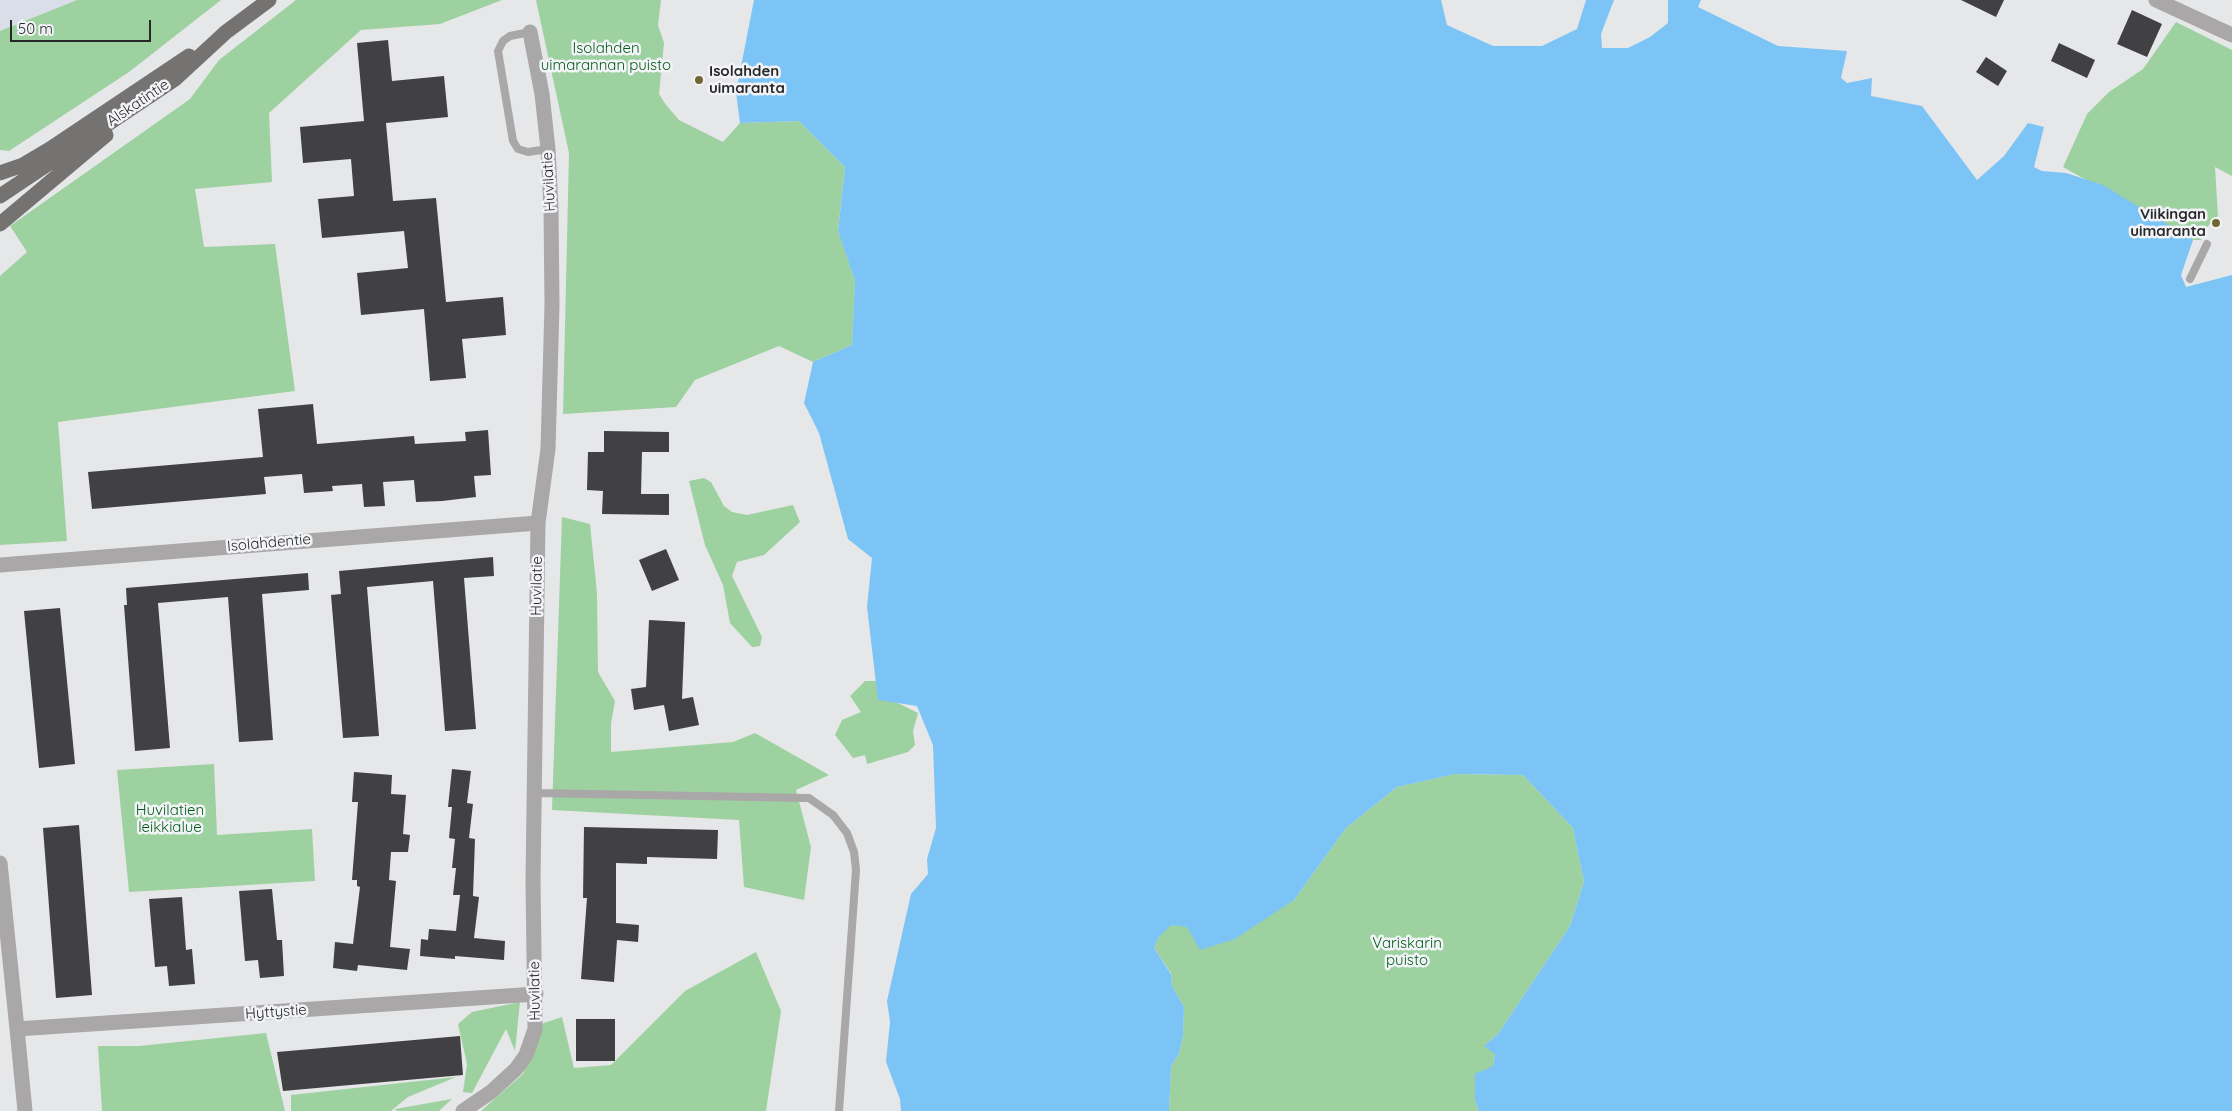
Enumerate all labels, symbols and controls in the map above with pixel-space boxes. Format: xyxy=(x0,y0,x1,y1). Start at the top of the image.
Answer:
scale bar xyxy=(12,10,154,42)
text: 50 m xyxy=(18,19,53,38)
park label: Isolahden uimarannan puisto xyxy=(541,39,671,74)
place label: Isolahden uimaranta xyxy=(709,62,785,97)
marker: Isolahden uimaranta xyxy=(693,74,705,86)
street label: Alskatintie xyxy=(104,76,172,130)
street label: Huvilatie xyxy=(538,152,560,212)
place label: Viikingan uimaranta xyxy=(2130,205,2206,240)
marker: Viikingan uimaranta xyxy=(2210,217,2222,229)
street label: Isolahdentie xyxy=(226,530,312,556)
street label: Huvilatie xyxy=(527,556,547,616)
park label: Huvilatien leikkialue xyxy=(136,801,204,836)
park label: Variskarin puisto xyxy=(1372,934,1442,969)
street label: Huvilatie xyxy=(525,961,545,1021)
street label: Hyttystie xyxy=(245,1001,307,1023)

